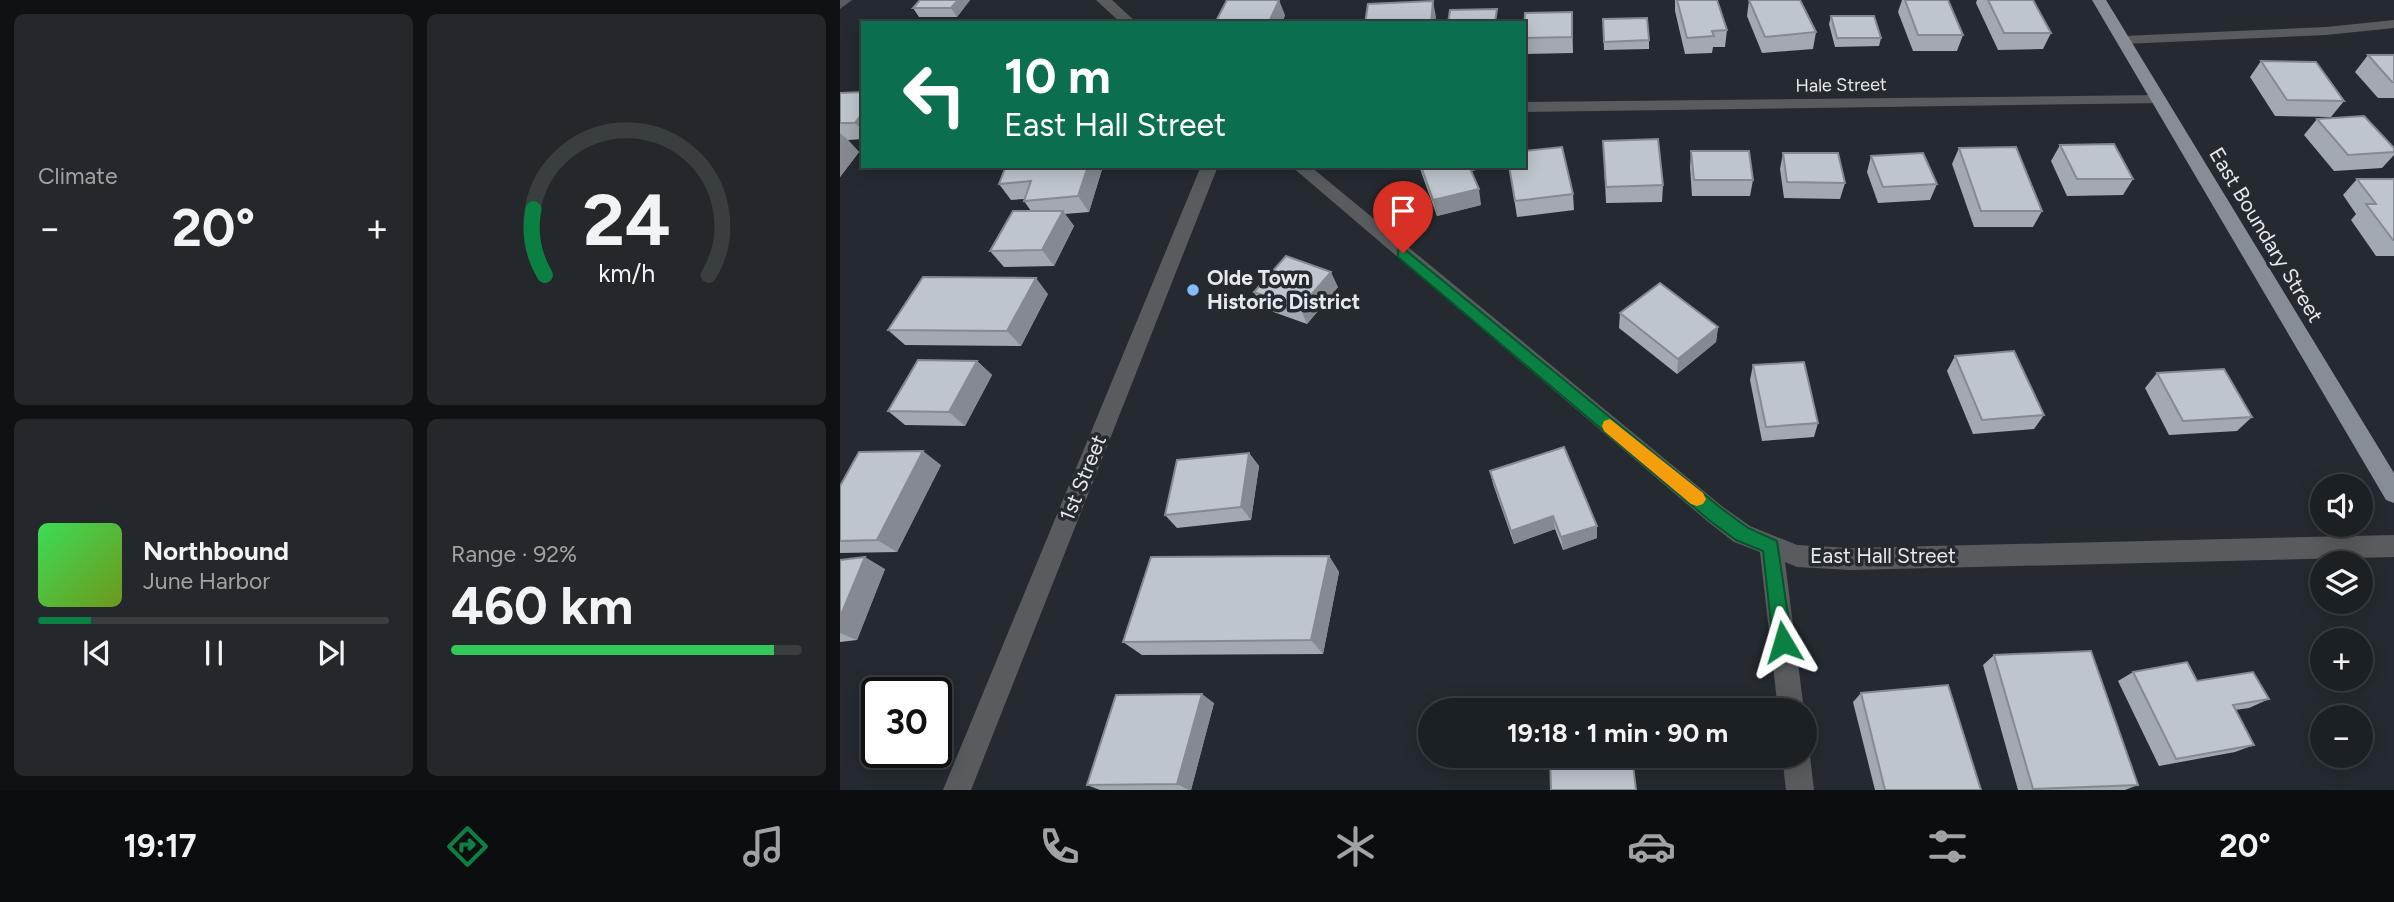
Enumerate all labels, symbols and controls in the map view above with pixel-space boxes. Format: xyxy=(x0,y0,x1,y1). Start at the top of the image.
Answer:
text: 10 m xyxy=(1004,46,1111,105)
icon: left xyxy=(889,49,980,140)
street label: Hale Street xyxy=(1795,73,1887,97)
text: East Hall Street xyxy=(1004,106,1226,144)
street label: East Boundary Street xyxy=(2204,143,2329,327)
text: Climate xyxy=(38,162,117,190)
text: 24 xyxy=(582,177,671,264)
pin xyxy=(1373,181,1433,253)
icon: arrive xyxy=(1384,192,1422,230)
text: 20° xyxy=(172,197,255,259)
text: − xyxy=(38,205,62,251)
text: + xyxy=(365,205,389,251)
text: km/h xyxy=(598,258,655,288)
place label: Olde Town Historic District xyxy=(1207,265,1360,314)
marker: Olde Town Historic District xyxy=(1185,282,1201,298)
street label: 1st Street xyxy=(1054,431,1111,524)
map controls xyxy=(2310,474,2373,768)
button: sound xyxy=(2310,474,2373,537)
text: Northbound xyxy=(143,535,289,567)
text: Range · 92% xyxy=(451,540,577,568)
street label: East Hall Street xyxy=(1810,543,1956,568)
button: layers xyxy=(2310,551,2373,614)
text: June Harbor xyxy=(143,567,270,595)
text: 460 km xyxy=(451,575,633,637)
position arrow xyxy=(1746,605,1820,679)
button: + xyxy=(2310,628,2373,691)
icon: previous xyxy=(78,634,116,672)
icon: pause xyxy=(195,634,233,672)
icon: next xyxy=(312,634,350,672)
speed limit sign: 30 xyxy=(861,677,952,768)
button: − xyxy=(2310,705,2373,768)
text: 19:18 · 1 min · 90 m xyxy=(1507,717,1728,749)
icon: directions xyxy=(443,822,492,871)
icon: music xyxy=(739,822,788,871)
icon: phone xyxy=(1035,822,1084,871)
icon: climate xyxy=(1331,822,1380,871)
icon: car xyxy=(1627,822,1676,871)
icon: filters xyxy=(1923,822,1972,871)
text: 19:17 xyxy=(123,827,196,865)
text: 20° xyxy=(2219,827,2271,865)

